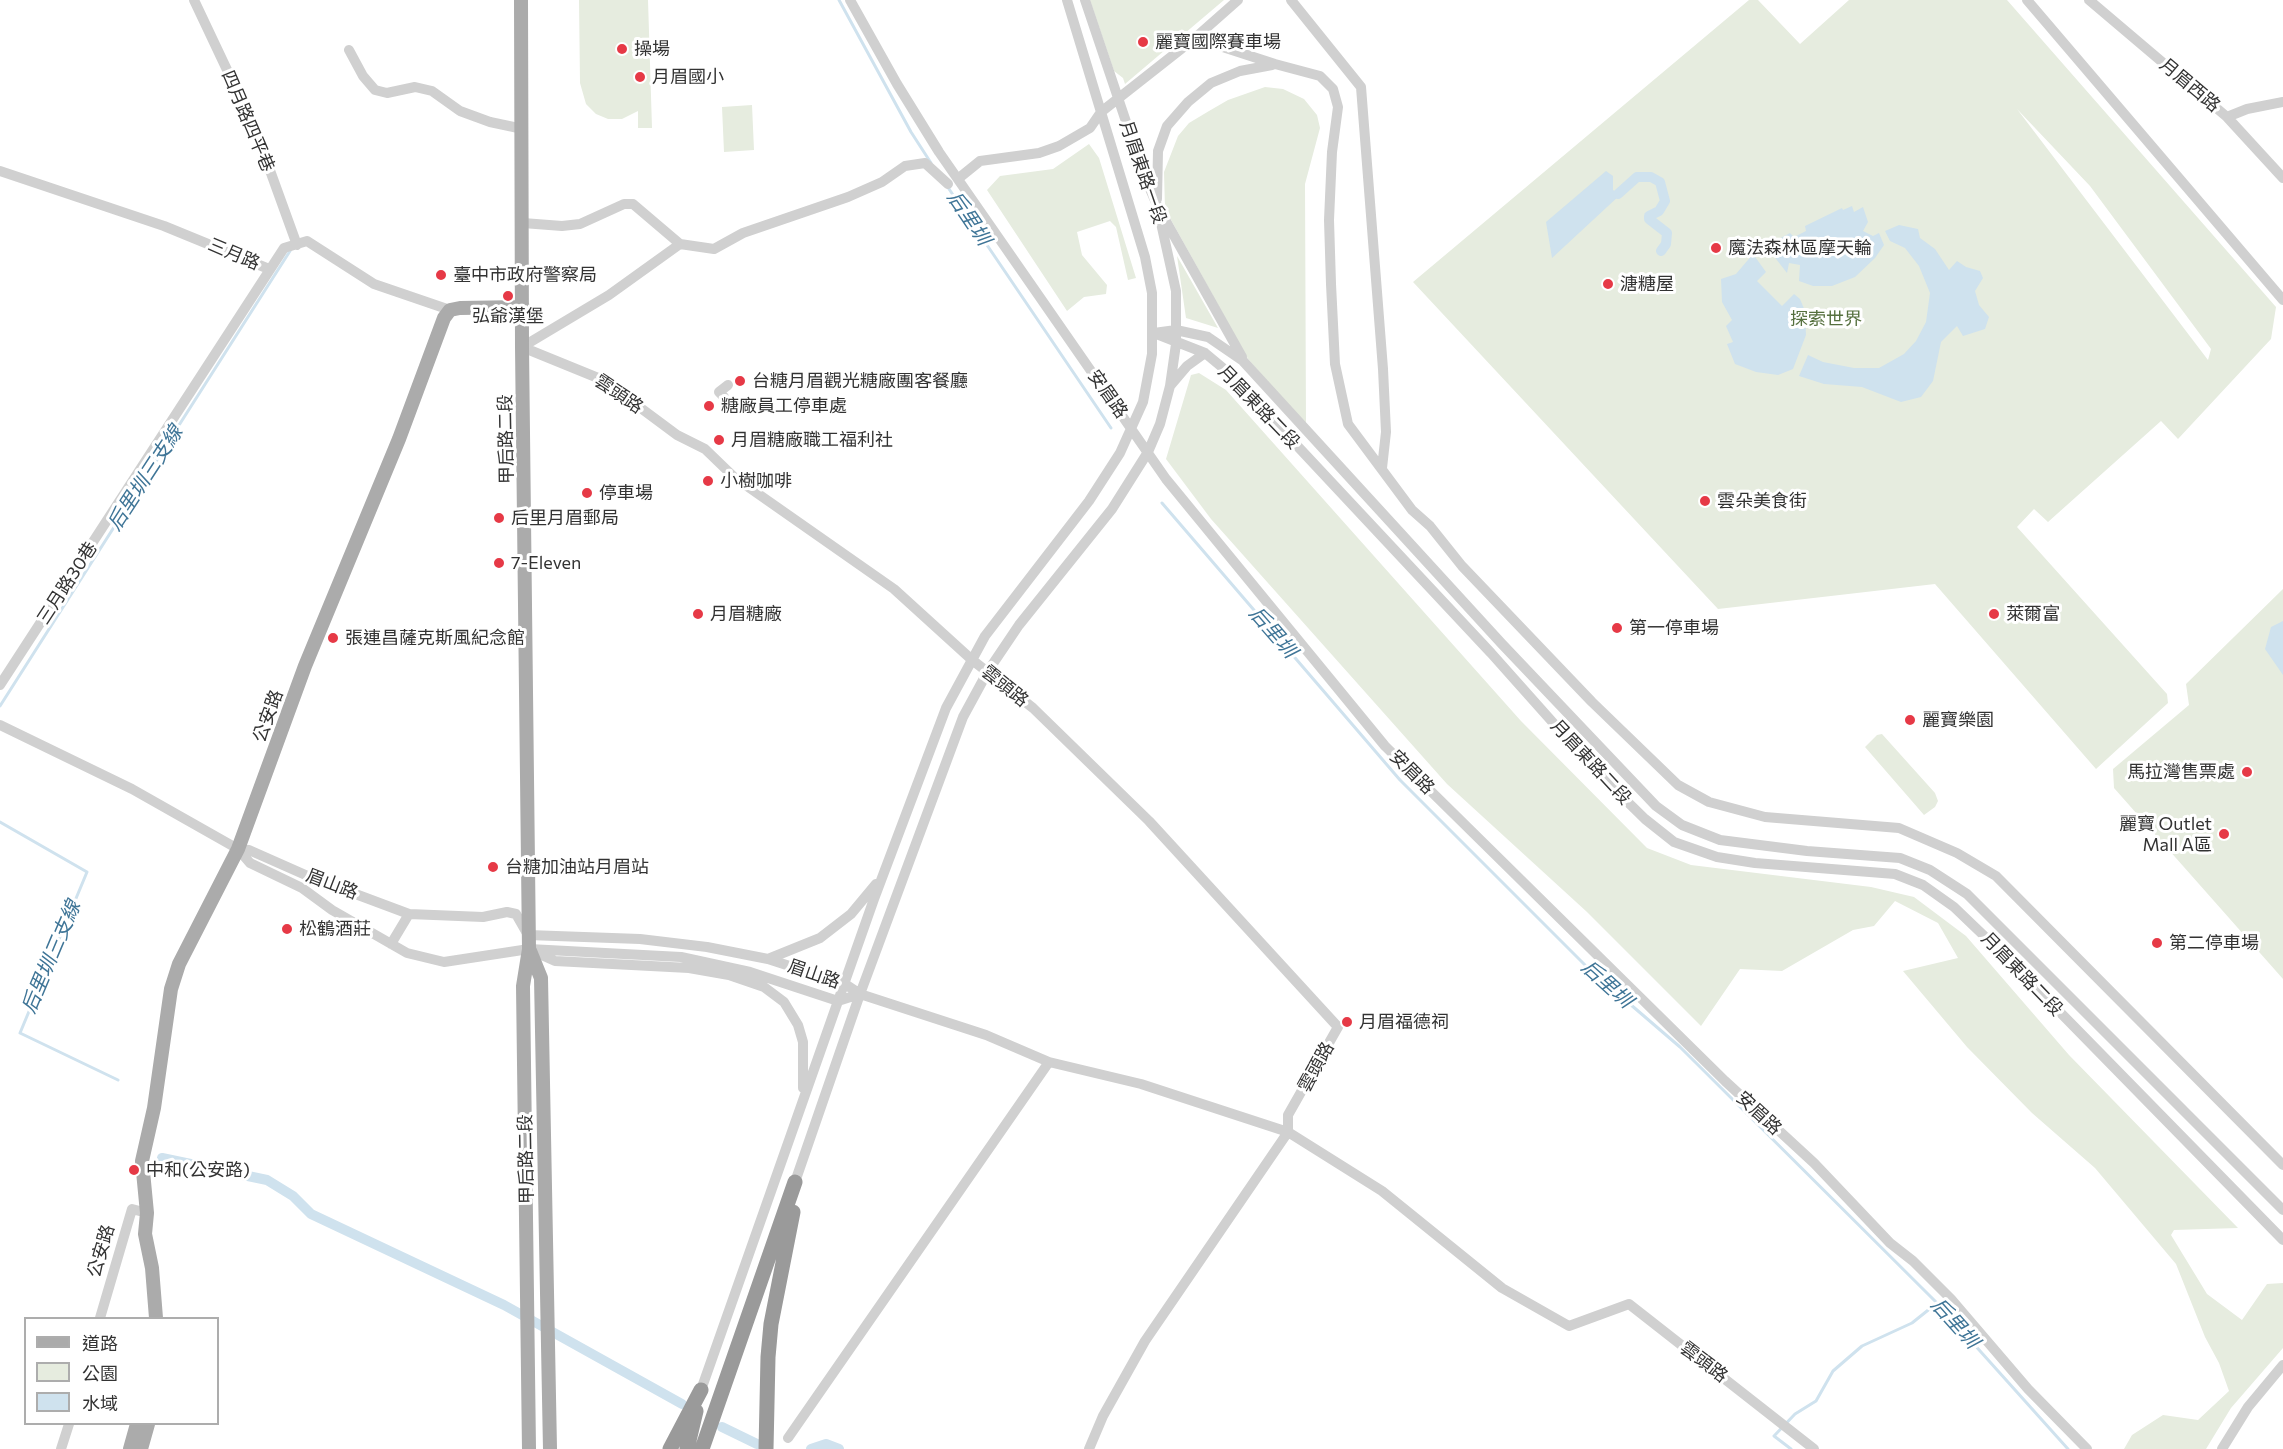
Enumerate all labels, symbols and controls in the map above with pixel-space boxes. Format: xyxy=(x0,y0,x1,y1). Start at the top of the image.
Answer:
place label: 麗寶國際賽車場 xyxy=(1155,31,1281,53)
marker: 麗寶國際賽車場 xyxy=(1136,35,1150,49)
place label: 操場 xyxy=(634,38,670,60)
marker: 操場 xyxy=(615,42,629,56)
street label: 月眉西路 xyxy=(2155,54,2225,116)
place label: 月眉國小 xyxy=(652,66,724,88)
street label: 四月路四平巷 xyxy=(217,67,279,175)
marker: 月眉國小 xyxy=(633,70,647,84)
street label: 月眉東路一段 xyxy=(1115,117,1171,227)
water label: 后里圳 xyxy=(942,186,996,250)
street label: 三月路 xyxy=(205,234,263,274)
place label: 魔法森林區摩天輪 xyxy=(1728,237,1872,259)
marker: 魔法森林區摩天輪 xyxy=(1709,241,1723,255)
place label: 臺中市政府警察局 xyxy=(453,264,597,286)
marker: 臺中市政府警察局 xyxy=(434,268,448,282)
place label: 溏糖屋 xyxy=(1620,273,1674,295)
marker: 溏糖屋 xyxy=(1601,277,1615,291)
marker: 弘爺漢堡 xyxy=(501,289,515,303)
place label: 弘爺漢堡 xyxy=(472,305,544,327)
park label: 探索世界 xyxy=(1790,308,1862,330)
street label: 月眉東路二段 xyxy=(1214,361,1304,453)
street label: 安眉路 xyxy=(1084,366,1132,422)
street label: 雲頭路 xyxy=(591,370,647,418)
place label: 台糖月眉觀光糖廠團客餐廳 xyxy=(752,370,968,392)
marker: 台糖月眉觀光糖廠團客餐廳 xyxy=(733,374,747,388)
street label: 甲后路二段 xyxy=(494,394,518,484)
place label: 糖廠員工停車處 xyxy=(721,395,847,417)
marker: 糖廠員工停車處 xyxy=(702,399,716,413)
water label: 后里圳三支線 xyxy=(102,421,188,535)
place label: 月眉糖廠職工福利社 xyxy=(731,429,893,451)
marker: 月眉糖廠職工福利社 xyxy=(712,433,726,447)
place label: 小樹咖啡 xyxy=(720,470,792,492)
marker: 小樹咖啡 xyxy=(701,474,715,488)
place label: 停車場 xyxy=(599,482,653,504)
marker: 停車場 xyxy=(580,486,594,500)
place label: 雲朵美食街 xyxy=(1717,490,1807,512)
marker: 雲朵美食街 xyxy=(1698,494,1712,508)
place label: 后里月眉郵局 xyxy=(511,507,619,529)
marker: 后里月眉郵局 xyxy=(492,511,506,525)
street label: 三月路30巷 xyxy=(32,538,102,628)
place label: 7-Eleven xyxy=(511,552,581,574)
marker: 7-Eleven xyxy=(492,556,506,570)
water label: 后里圳 xyxy=(1244,601,1302,663)
place label: 月眉糖廠 xyxy=(710,603,782,625)
place label: 萊爾富 xyxy=(2006,603,2060,625)
marker: 月眉糖廠 xyxy=(691,607,705,621)
marker: 萊爾富 xyxy=(1987,607,2001,621)
place label: 第一停車場 xyxy=(1629,617,1719,639)
marker: 第一停車場 xyxy=(1610,621,1624,635)
place label: 張連昌薩克斯風紀念館 xyxy=(345,627,525,649)
marker: 張連昌薩克斯風紀念館 xyxy=(326,631,340,645)
street label: 雲頭路 xyxy=(977,661,1033,711)
street label: 公安路 xyxy=(249,687,287,745)
place label: 麗寶樂園 xyxy=(1922,709,1994,731)
marker: 麗寶樂園 xyxy=(1903,713,1917,727)
street label: 月眉東路二段 xyxy=(1546,715,1636,809)
street label: 安眉路 xyxy=(1385,745,1439,799)
place label: 馬拉灣售票處 xyxy=(2127,761,2235,783)
marker: 馬拉灣售票處 xyxy=(2240,765,2254,779)
place label: 麗寶 Outlet Mall A區 xyxy=(2119,813,2212,856)
marker: 麗寶 Outlet Mall A區 xyxy=(2217,827,2231,841)
place label: 台糖加油站月眉站 xyxy=(505,856,649,878)
marker: 台糖加油站月眉站 xyxy=(486,860,500,874)
street label: 眉山路 xyxy=(303,864,361,904)
water label: 后里圳三支線 xyxy=(17,897,85,1017)
place label: 松鶴酒莊 xyxy=(299,918,371,940)
marker: 松鶴酒莊 xyxy=(280,922,294,936)
street label: 月眉東路二段 xyxy=(1977,928,2067,1020)
place label: 第二停車場 xyxy=(2169,932,2259,954)
marker: 第二停車場 xyxy=(2150,936,2164,950)
street label: 眉山路 xyxy=(785,955,843,993)
water label: 后里圳 xyxy=(1577,955,1637,1013)
place label: 月眉福德祠 xyxy=(1359,1011,1449,1033)
marker: 月眉福德祠 xyxy=(1340,1015,1354,1029)
street label: 雲頭路 xyxy=(1293,1038,1339,1096)
street label: 安眉路 xyxy=(1732,1087,1786,1139)
street label: 甲后路二段 xyxy=(514,1114,538,1204)
place label: 中和(公安路) xyxy=(146,1159,250,1181)
marker: 中和(公安路) xyxy=(127,1163,141,1177)
street label: 公安路 xyxy=(83,1222,119,1280)
water label: 后里圳 xyxy=(1926,1293,1984,1353)
legend xyxy=(24,1317,219,1425)
text: 道路 xyxy=(82,1332,118,1354)
street label: 雲頭路 xyxy=(1676,1337,1732,1387)
text: 公園 xyxy=(82,1362,118,1384)
text: 水域 xyxy=(82,1392,118,1414)

